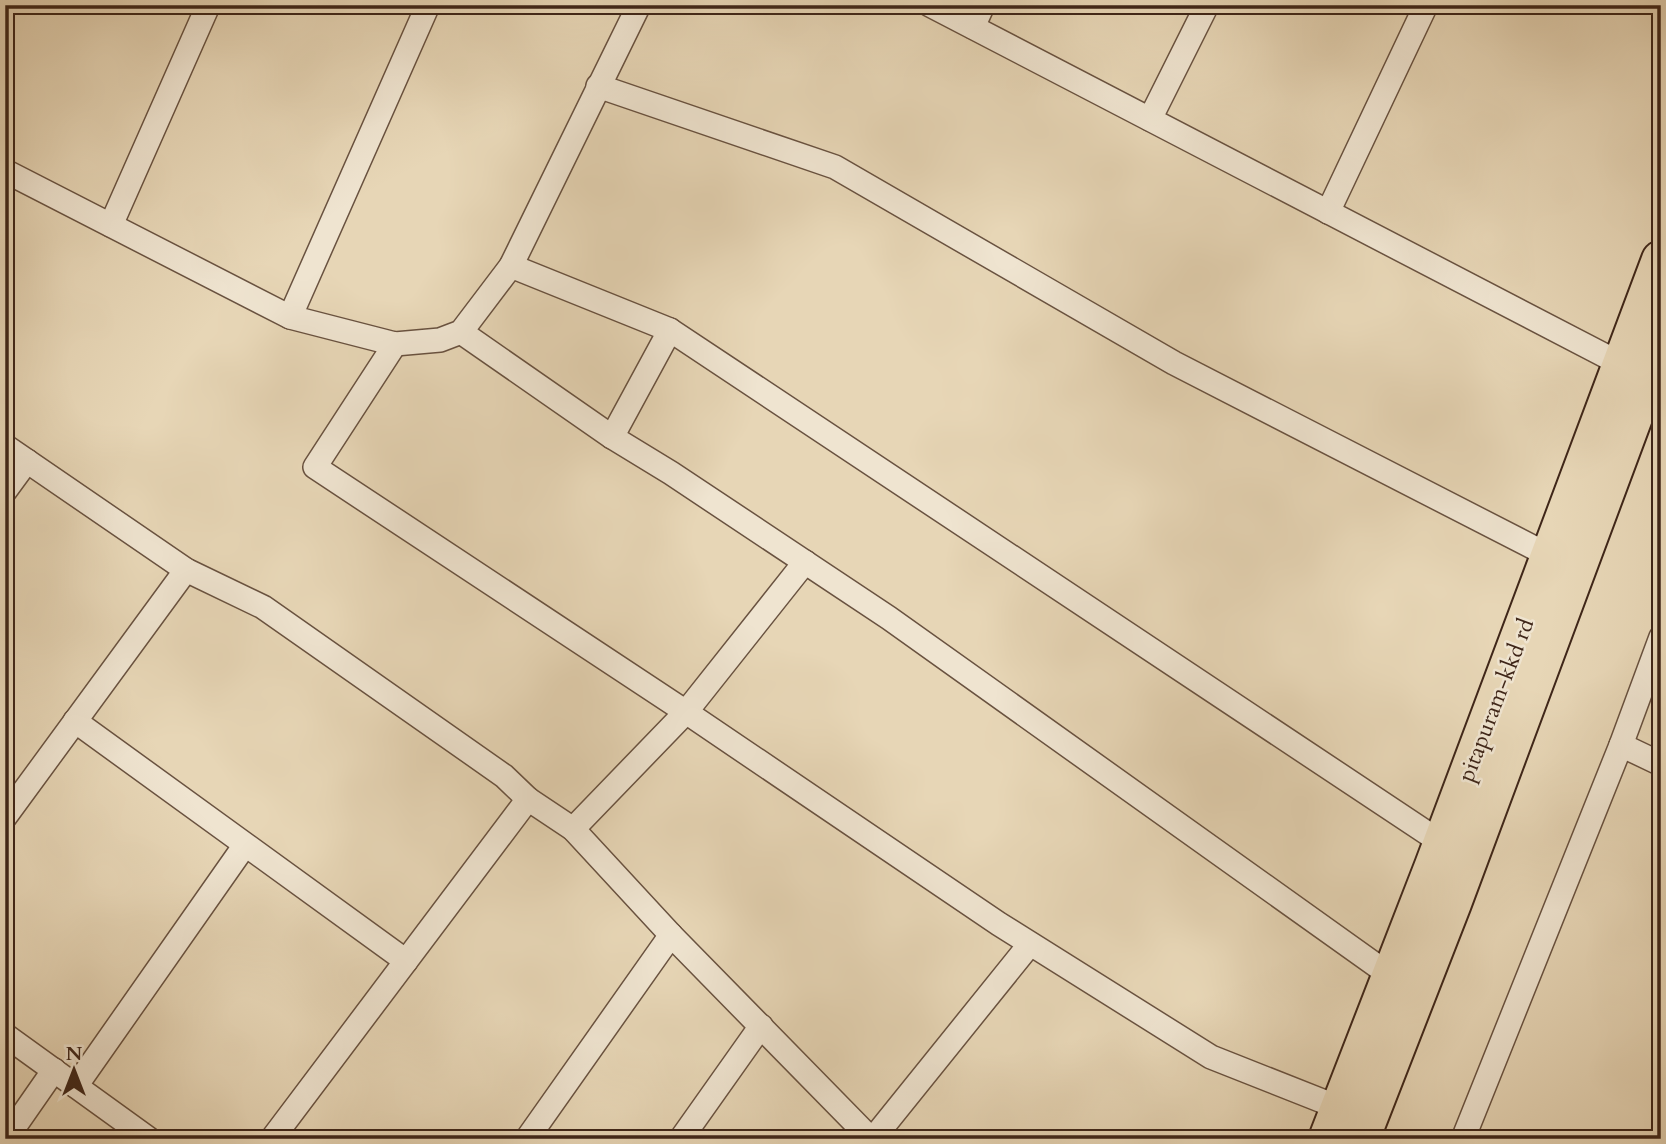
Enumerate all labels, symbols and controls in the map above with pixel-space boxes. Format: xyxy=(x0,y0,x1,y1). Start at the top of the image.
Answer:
street label: pitapuram-kkd rd xyxy=(1451,613,1542,786)
north arrow xyxy=(38,1036,108,1106)
text: N xyxy=(66,1041,83,1067)

